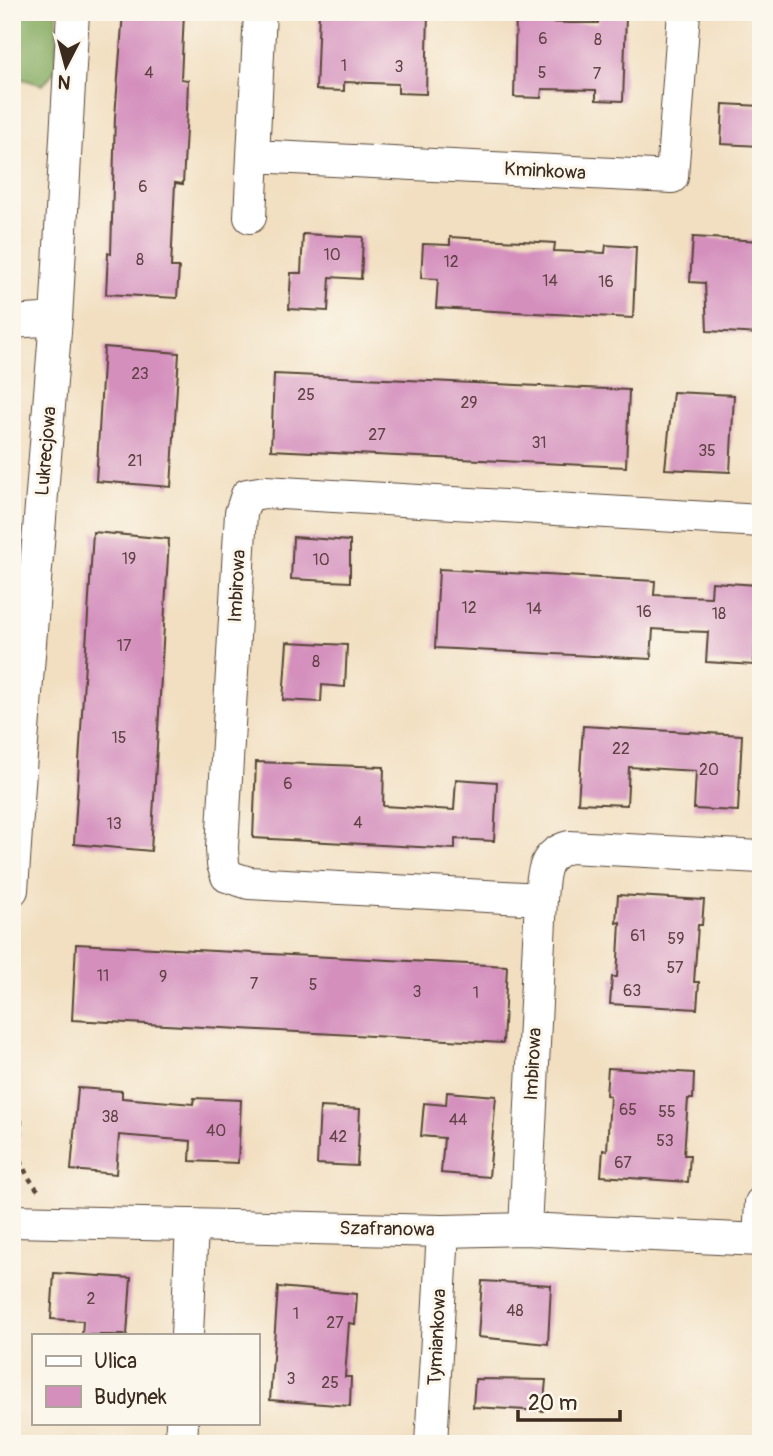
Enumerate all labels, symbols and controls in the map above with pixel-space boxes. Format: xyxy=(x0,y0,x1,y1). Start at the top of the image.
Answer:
house number: 6 xyxy=(538,29,548,49)
house number: 8 xyxy=(594,30,602,50)
north arrow xyxy=(32,32,102,102)
house number: 1 xyxy=(341,56,347,76)
house number: 3 xyxy=(395,57,404,77)
house number: 4 xyxy=(144,63,154,83)
house number: 5 xyxy=(538,63,546,83)
house number: 7 xyxy=(593,64,602,84)
text: N xyxy=(57,69,72,95)
street label: Kminkowa xyxy=(503,157,587,185)
house number: 6 xyxy=(138,177,148,197)
house number: 10 xyxy=(323,245,341,265)
house number: 8 xyxy=(136,250,144,270)
house number: 12 xyxy=(443,252,459,272)
house number: 14 xyxy=(542,271,558,291)
house number: 16 xyxy=(598,272,614,292)
house number: 23 xyxy=(131,364,149,384)
house number: 25 xyxy=(297,385,315,405)
house number: 29 xyxy=(460,393,478,413)
street label: Lukrecjowa xyxy=(30,405,62,497)
house number: 27 xyxy=(368,425,386,445)
house number: 31 xyxy=(531,433,547,453)
house number: 35 xyxy=(698,441,716,461)
house number: 21 xyxy=(127,451,143,471)
house number: 19 xyxy=(122,549,136,569)
street label: Imbirowa xyxy=(223,549,251,623)
house number: 10 xyxy=(312,550,330,570)
house number: 12 xyxy=(461,598,477,618)
house number: 14 xyxy=(526,599,542,619)
house number: 16 xyxy=(636,602,652,622)
house number: 18 xyxy=(712,604,726,624)
house number: 17 xyxy=(117,636,132,656)
house number: 8 xyxy=(312,652,320,672)
house number: 15 xyxy=(112,728,126,748)
house number: 22 xyxy=(612,739,630,759)
house number: 20 xyxy=(699,760,719,780)
house number: 6 xyxy=(283,774,293,794)
house number: 4 xyxy=(353,813,363,833)
house number: 13 xyxy=(106,814,122,834)
house number: 61 xyxy=(630,926,646,946)
house number: 59 xyxy=(668,929,684,949)
house number: 57 xyxy=(666,958,684,978)
house number: 11 xyxy=(97,966,109,986)
house number: 9 xyxy=(159,967,167,987)
house number: 7 xyxy=(250,974,259,994)
house number: 5 xyxy=(309,975,317,995)
house number: 63 xyxy=(623,981,641,1001)
house number: 3 xyxy=(413,982,422,1002)
house number: 1 xyxy=(473,983,479,1003)
street label: Imbirowa xyxy=(519,1027,547,1101)
house number: 65 xyxy=(619,1100,637,1120)
house number: 55 xyxy=(658,1102,676,1122)
house number: 38 xyxy=(102,1107,119,1127)
house number: 44 xyxy=(449,1110,467,1130)
house number: 40 xyxy=(206,1121,226,1141)
house number: 42 xyxy=(329,1127,347,1147)
house number: 53 xyxy=(656,1131,674,1151)
house number: 67 xyxy=(614,1153,632,1173)
street label: Szafranowa xyxy=(339,1216,435,1242)
street label: Tymiankowa xyxy=(422,1288,452,1386)
house number: 2 xyxy=(87,1289,96,1309)
house number: 48 xyxy=(506,1301,524,1321)
house number: 1 xyxy=(293,1304,299,1324)
house number: 27 xyxy=(326,1313,344,1333)
legend xyxy=(32,1334,259,1424)
text: Ulica xyxy=(94,1348,137,1375)
house number: 3 xyxy=(287,1369,296,1389)
house number: 25 xyxy=(321,1373,339,1393)
scale bar xyxy=(518,1379,619,1423)
text: Budynek xyxy=(94,1384,167,1411)
text: 20 m xyxy=(528,1390,577,1417)

